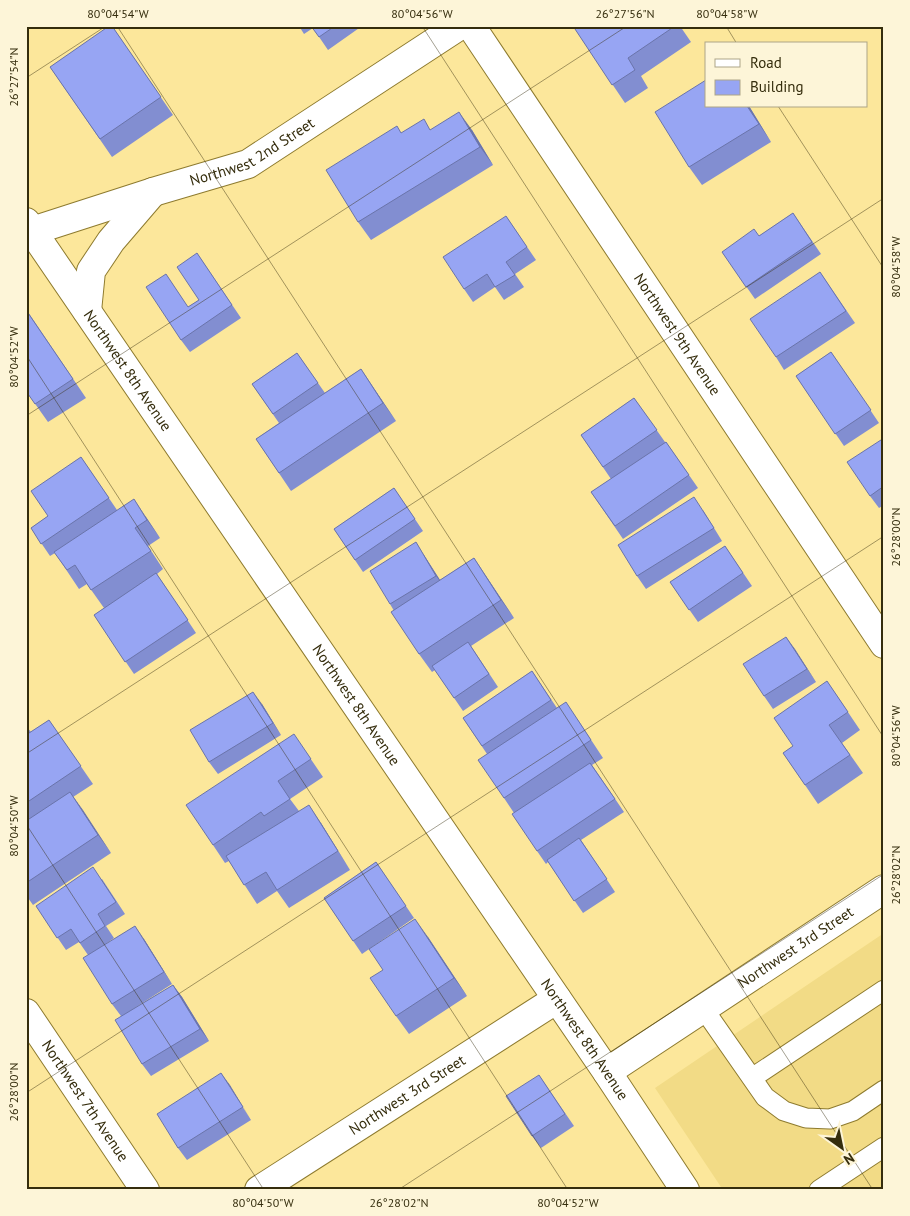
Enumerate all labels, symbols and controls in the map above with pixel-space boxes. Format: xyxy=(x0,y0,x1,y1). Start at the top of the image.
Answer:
text: 80°04'54"W xyxy=(87,6,149,21)
text: 80°04'56"W xyxy=(391,6,453,21)
text: 26°27'56"N xyxy=(595,6,655,21)
text: 80°04'58"W xyxy=(696,6,758,21)
legend xyxy=(705,42,868,108)
text: 26°27'54"N xyxy=(6,47,21,107)
text: Road xyxy=(750,53,782,72)
text: Building xyxy=(750,77,804,96)
street label: Northwest 2nd Street xyxy=(187,113,318,190)
text: 80°04'58"W xyxy=(888,236,903,298)
street label: Northwest 9th Avenue xyxy=(630,269,725,399)
street label: Northwest 8th Avenue xyxy=(80,306,176,435)
text: 80°04'52"W xyxy=(6,326,21,388)
text: 26°28'00"N xyxy=(888,507,903,567)
street label: Northwest 8th Avenue xyxy=(308,640,405,769)
text: 80°04'56"W xyxy=(888,705,903,767)
text: 80°04'50"W xyxy=(6,795,21,857)
text: 26°28'02"N xyxy=(888,845,903,905)
street label: Northwest 3rd Street xyxy=(734,902,857,992)
street label: Northwest 8th Avenue xyxy=(537,975,633,1104)
street label: Northwest 7th Avenue xyxy=(38,1036,133,1165)
street label: Northwest 3rd Street xyxy=(345,1050,469,1139)
text: 26°28'00"N xyxy=(6,1062,21,1122)
north arrow xyxy=(818,1124,868,1174)
text: N xyxy=(840,1149,858,1169)
text: 80°04'50"W xyxy=(232,1195,294,1210)
text: 26°28'02"N xyxy=(369,1195,429,1210)
text: 80°04'52"W xyxy=(537,1195,599,1210)

